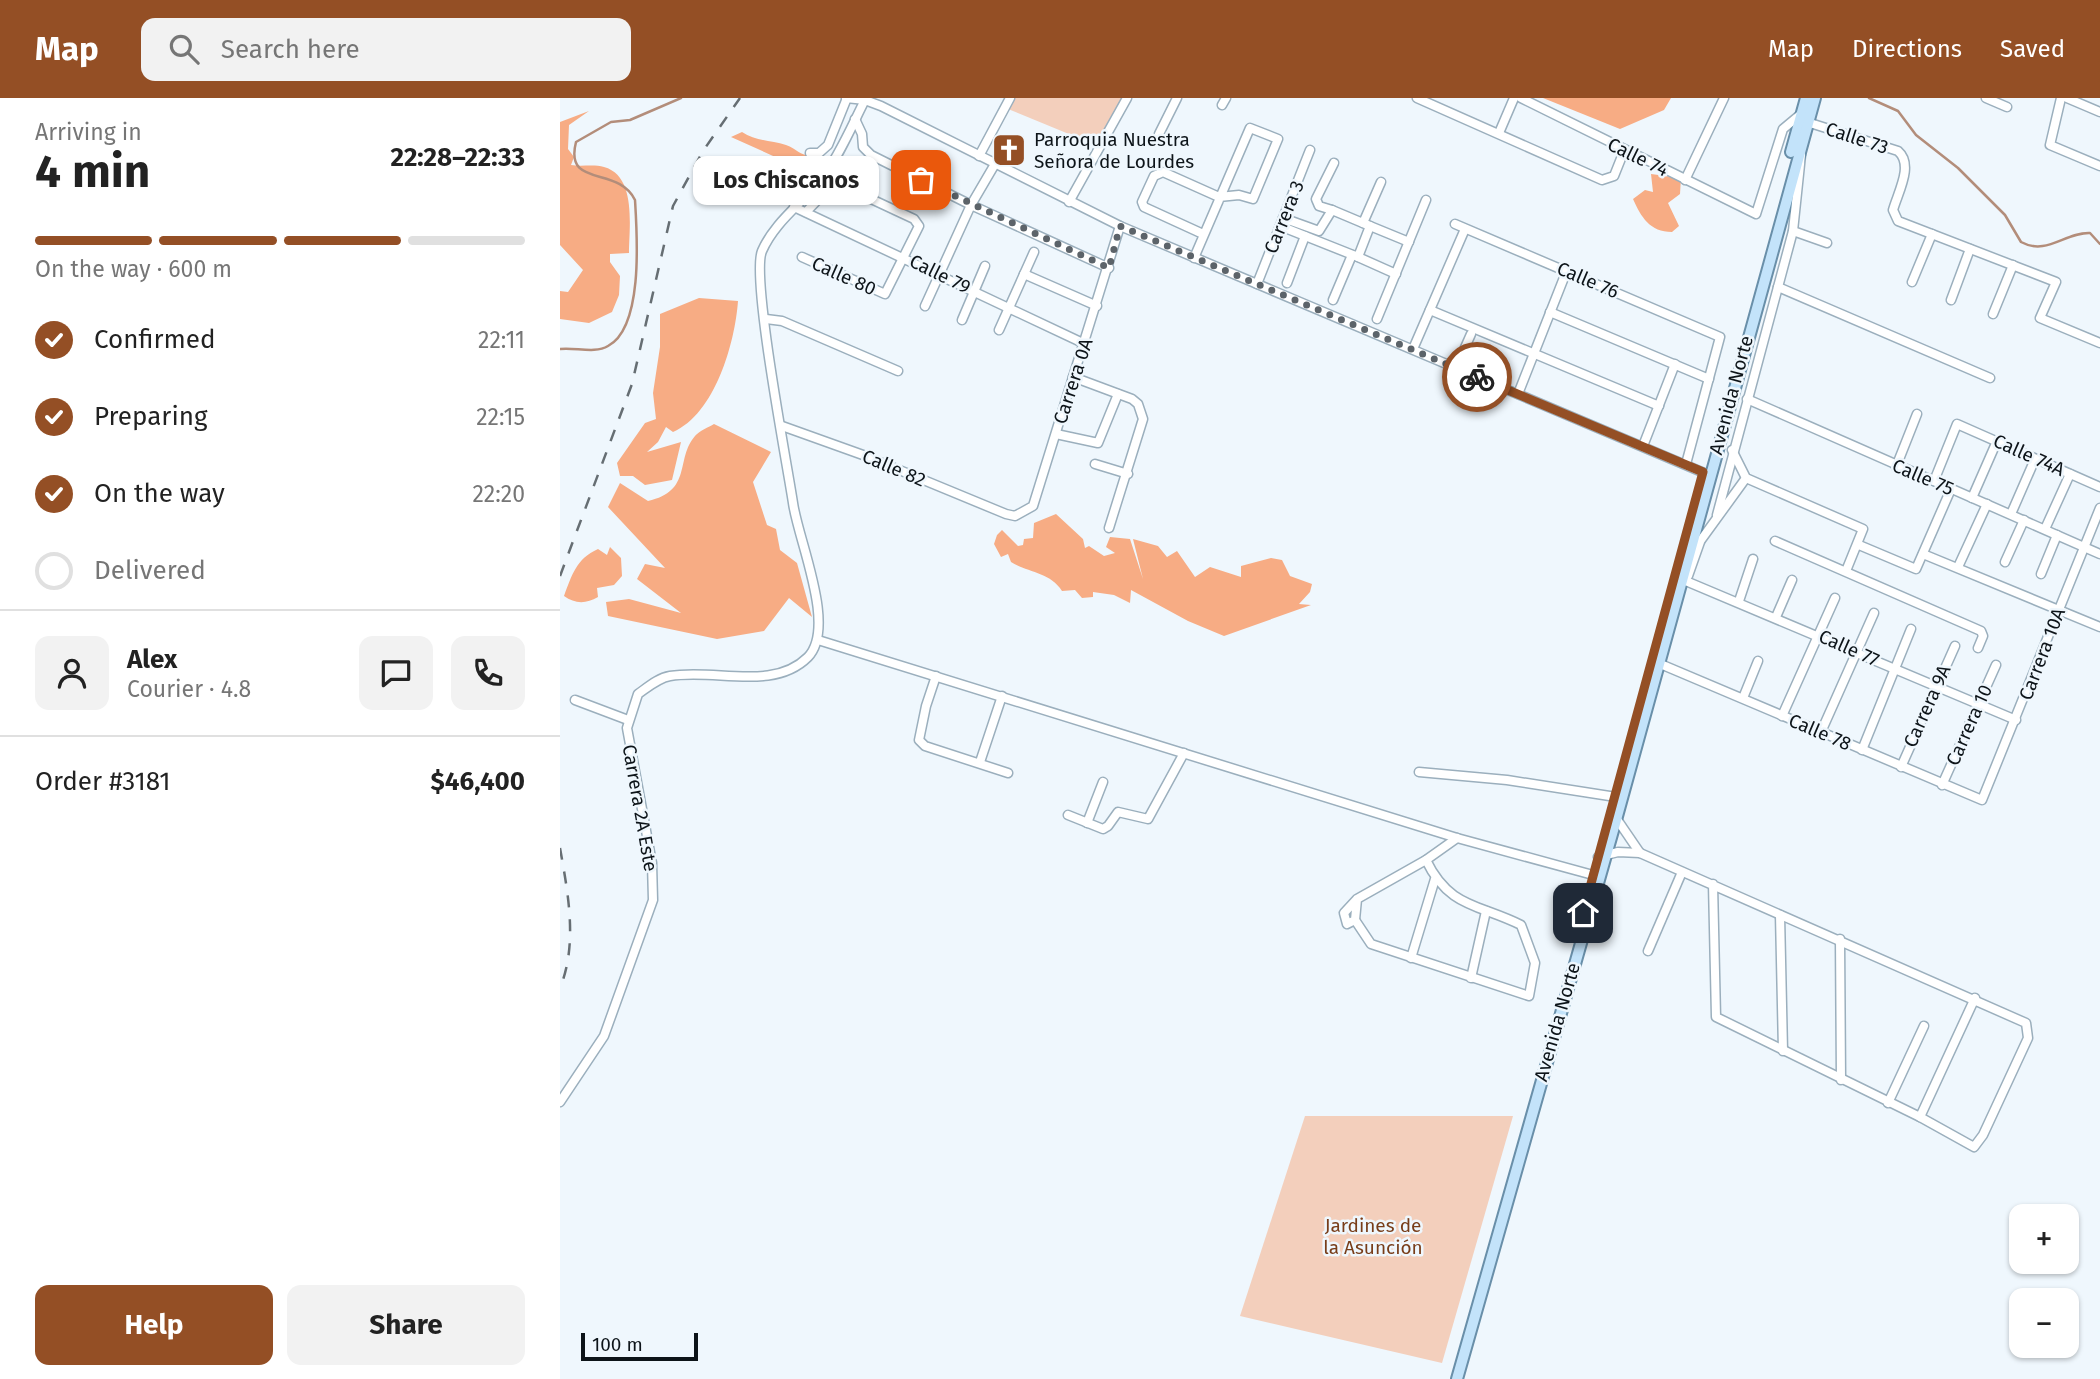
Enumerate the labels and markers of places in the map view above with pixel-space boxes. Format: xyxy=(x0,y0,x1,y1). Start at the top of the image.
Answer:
place label: Parroquia Nuestra Señora de Lourdes xyxy=(1034,128,1194,173)
church icon: Parroquia Nuestra Señora de Lourdes xyxy=(990,131,1028,169)
pin xyxy=(891,150,951,210)
callout: Los Chiscanos xyxy=(694,155,879,204)
pin xyxy=(1553,883,1613,943)

